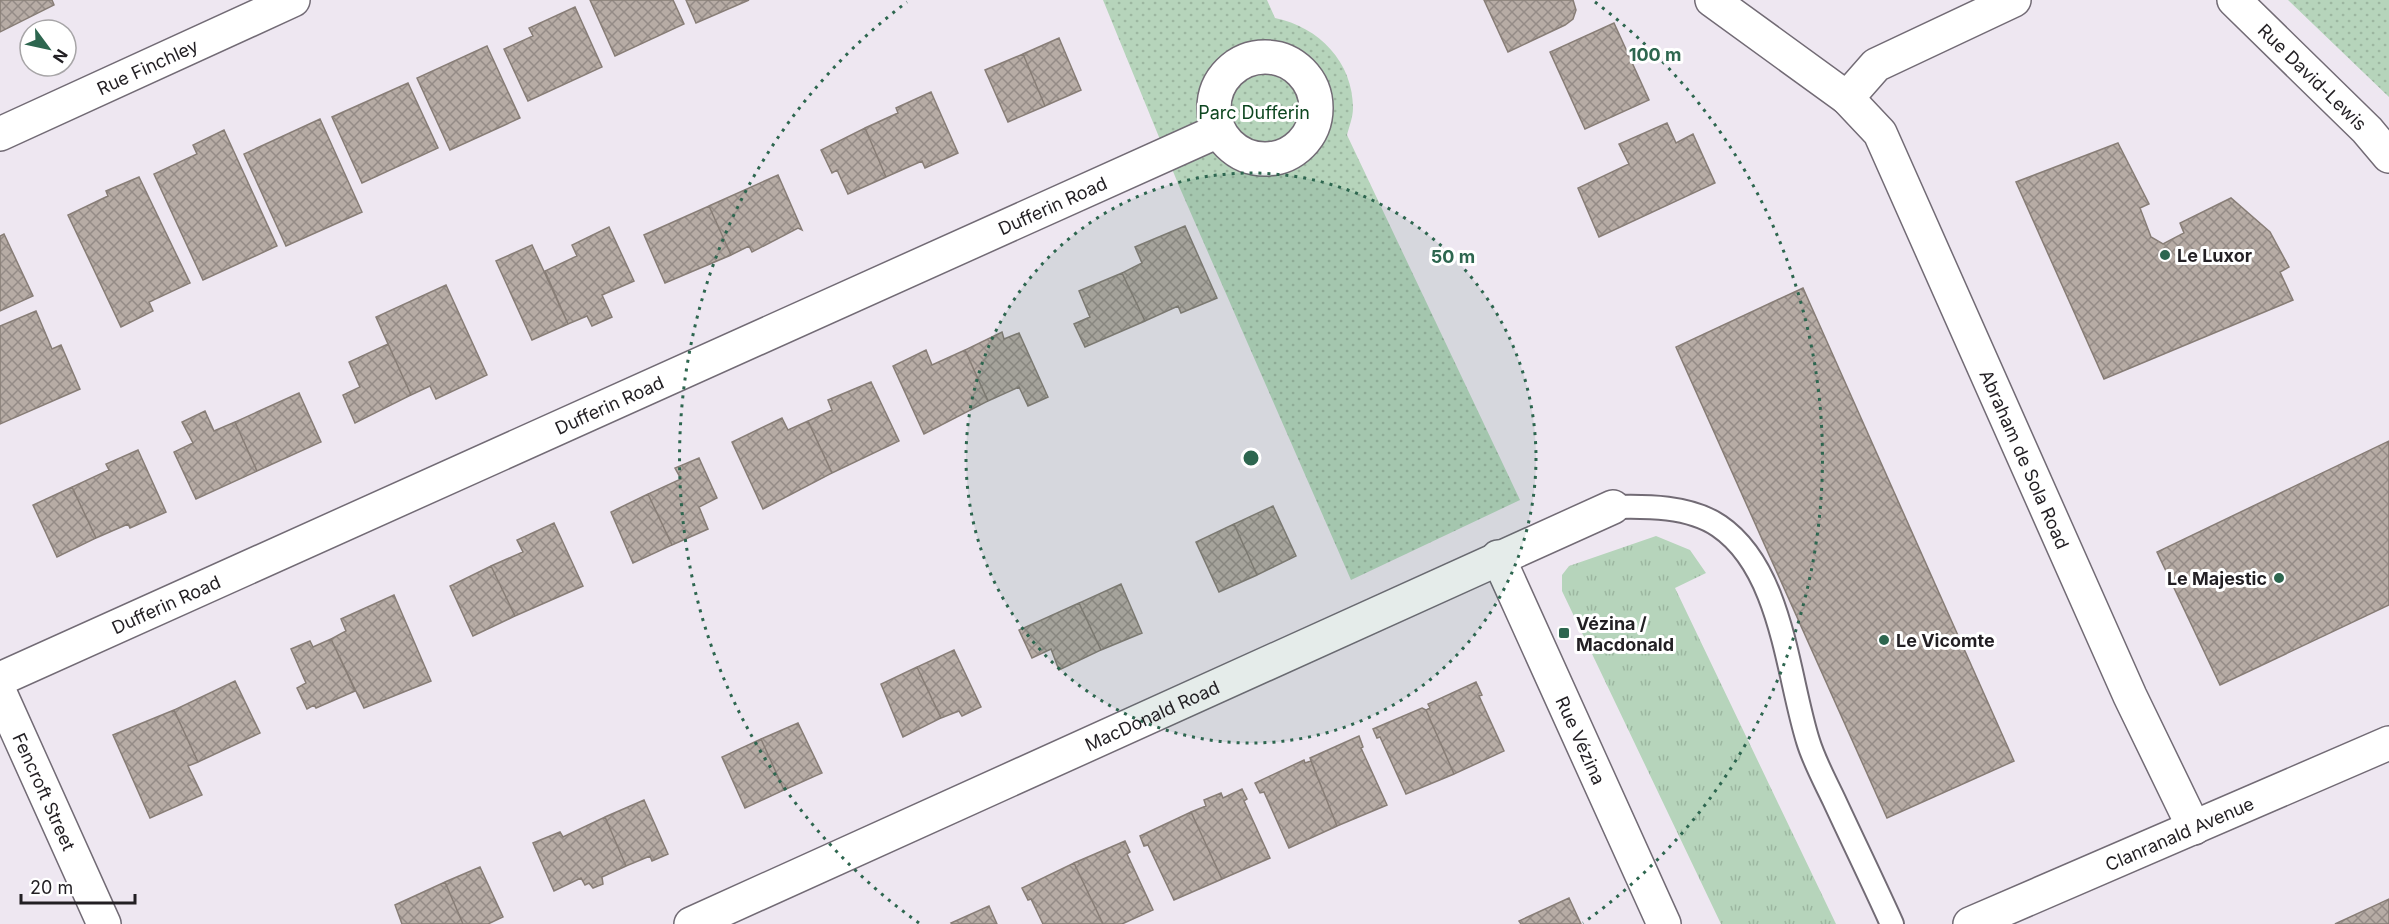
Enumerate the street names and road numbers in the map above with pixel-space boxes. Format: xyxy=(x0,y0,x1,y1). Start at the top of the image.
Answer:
street label: Rue David-Lewis xyxy=(2254,19,2371,135)
street label: Rue Finchley xyxy=(93,34,201,99)
street label: Dufferin Road xyxy=(995,172,1110,239)
street label: Abraham de Sola Road xyxy=(1976,366,2074,552)
street label: Dufferin Road xyxy=(552,371,667,438)
street label: Dufferin Road xyxy=(108,571,224,638)
street label: MacDonald Road xyxy=(1082,676,1222,755)
street label: Rue Vézina xyxy=(1552,693,1610,788)
street label: Fencroft Street xyxy=(9,730,80,854)
street label: Clanranald Avenue xyxy=(2102,792,2257,875)

